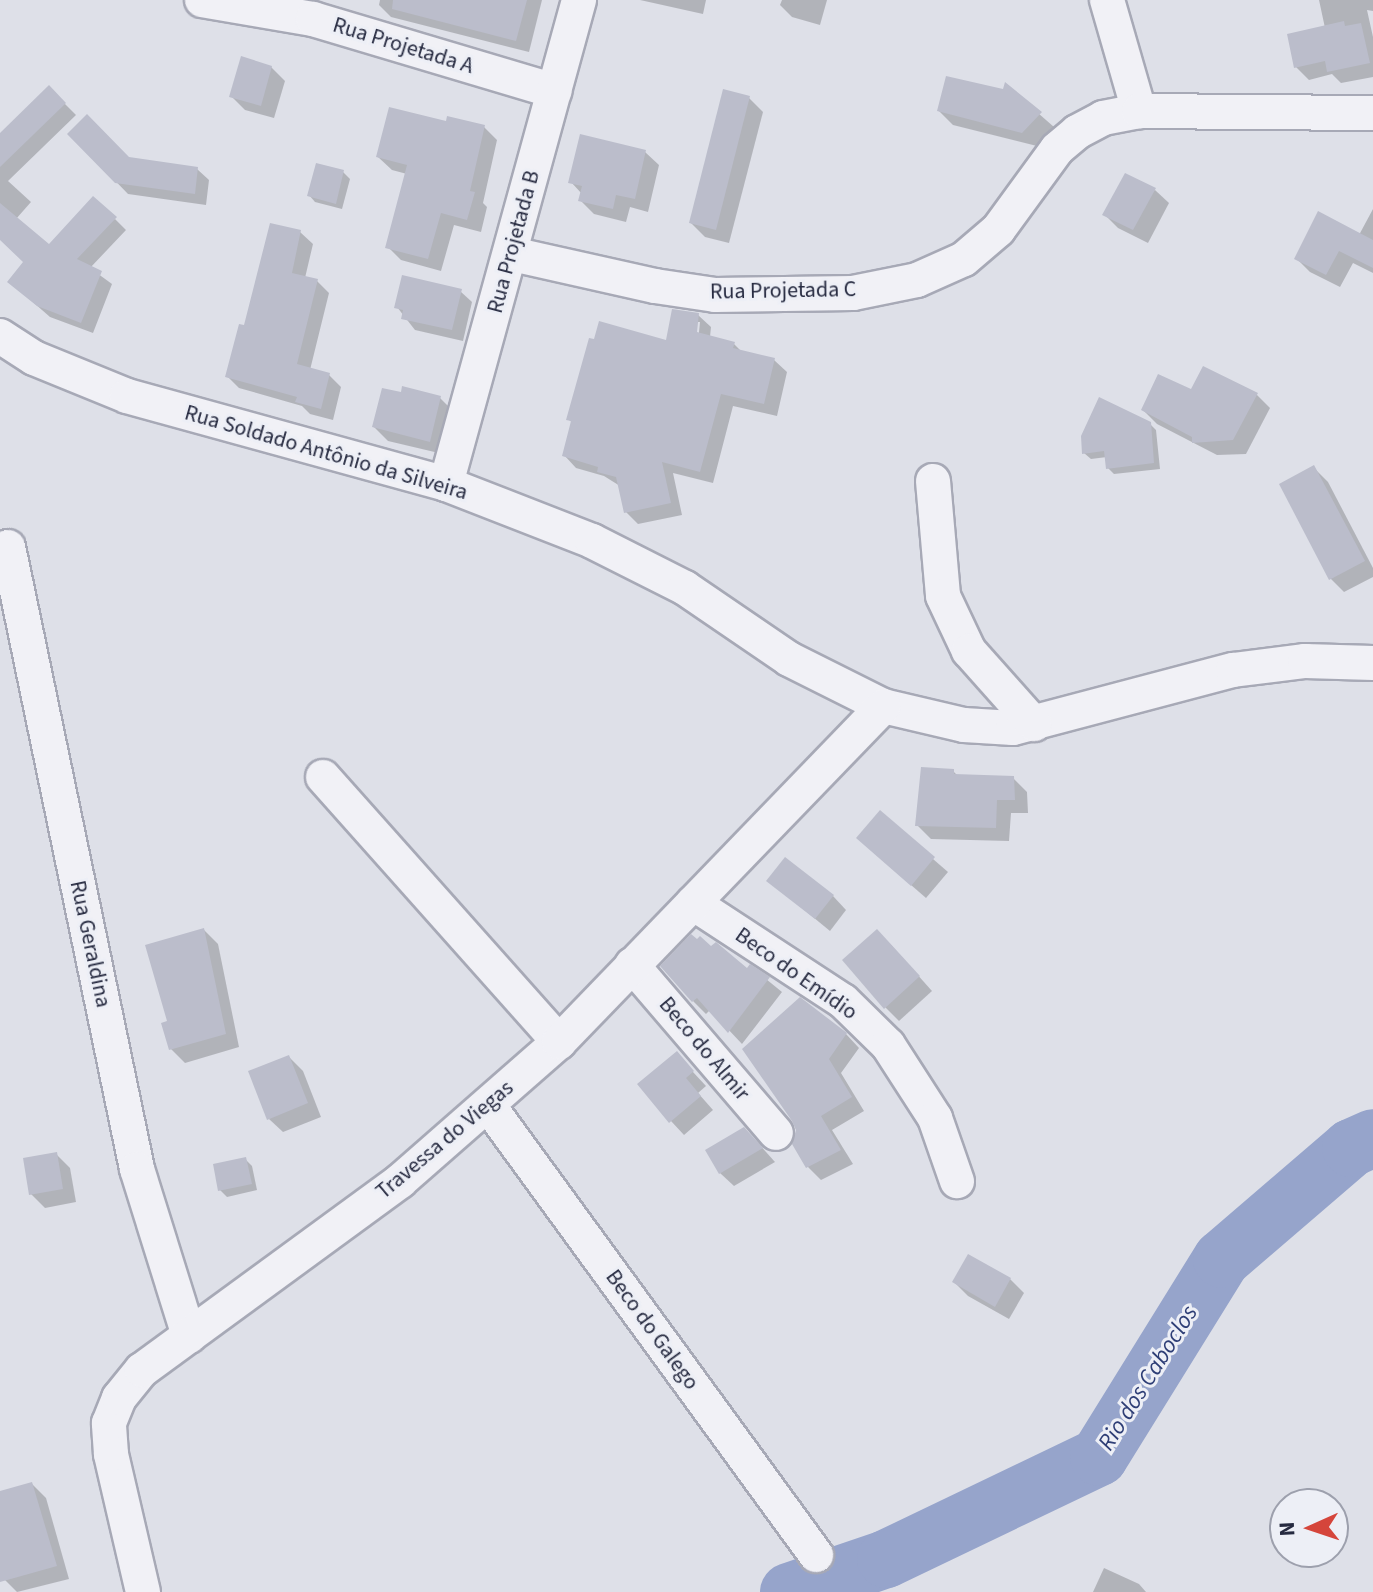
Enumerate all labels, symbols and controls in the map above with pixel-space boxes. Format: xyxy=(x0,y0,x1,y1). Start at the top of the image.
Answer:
street label: Rua Projetada A xyxy=(330,12,476,80)
street label: Rua Projetada B xyxy=(482,168,546,316)
street label: Rua Projetada C xyxy=(710,277,856,305)
street label: Rua Soldado Antônio da Silveira xyxy=(181,400,471,506)
street label: Rua Geraldina xyxy=(64,878,116,1010)
street label: Beco do Emídio xyxy=(730,922,862,1026)
street label: Beco do Almir xyxy=(653,992,755,1106)
street label: Travessa do Viegas xyxy=(371,1075,519,1205)
street label: Beco do Galego xyxy=(600,1265,704,1395)
water label: Rio dos Caboclos xyxy=(1092,1300,1204,1456)
north arrow xyxy=(1269,1488,1349,1568)
text: N xyxy=(1271,1521,1303,1537)

